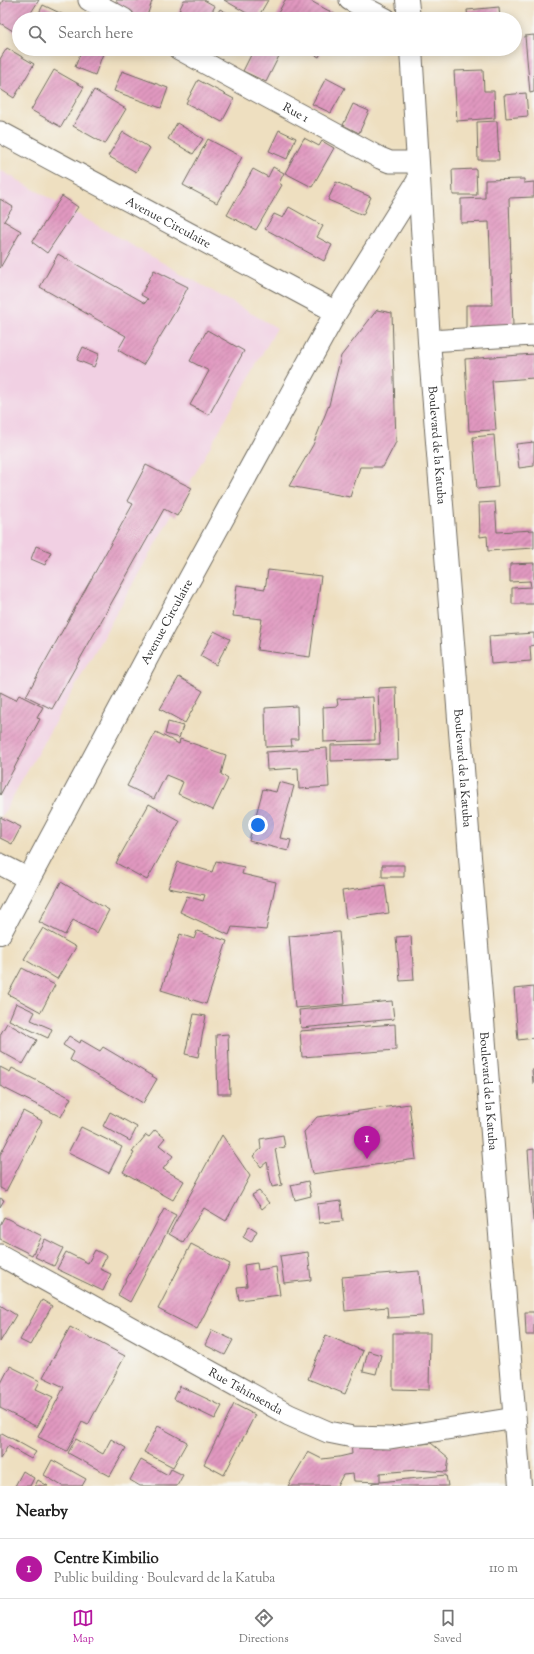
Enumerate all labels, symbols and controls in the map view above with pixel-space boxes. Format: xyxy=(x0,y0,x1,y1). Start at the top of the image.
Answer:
search box xyxy=(12,12,522,56)
icon: search xyxy=(26,23,48,45)
text: Search here xyxy=(58,24,133,45)
street label: Rue 1 xyxy=(279,99,312,128)
street label: Avenue Circulaire xyxy=(122,193,214,254)
street label: Boulevard de la Katuba xyxy=(423,385,450,506)
street label: Avenue Circulaire xyxy=(137,576,198,668)
street label: Boulevard de la Katuba xyxy=(448,708,476,829)
your location xyxy=(248,815,268,835)
street label: Boulevard de la Katuba xyxy=(474,1031,501,1151)
pin: 1 xyxy=(354,1126,380,1159)
street label: Rue Tshinsenda xyxy=(205,1364,286,1420)
text: Nearby xyxy=(16,1500,68,1524)
text: Centre Kimbilio xyxy=(54,1549,159,1570)
text: 1 xyxy=(27,1560,31,1578)
text: 110 m xyxy=(489,1560,518,1578)
text: Public building · Boulevard de la Katuba xyxy=(54,1570,275,1588)
tab: Map xyxy=(72,1607,94,1647)
tab: Directions xyxy=(239,1607,289,1647)
tab: Saved xyxy=(433,1607,462,1647)

